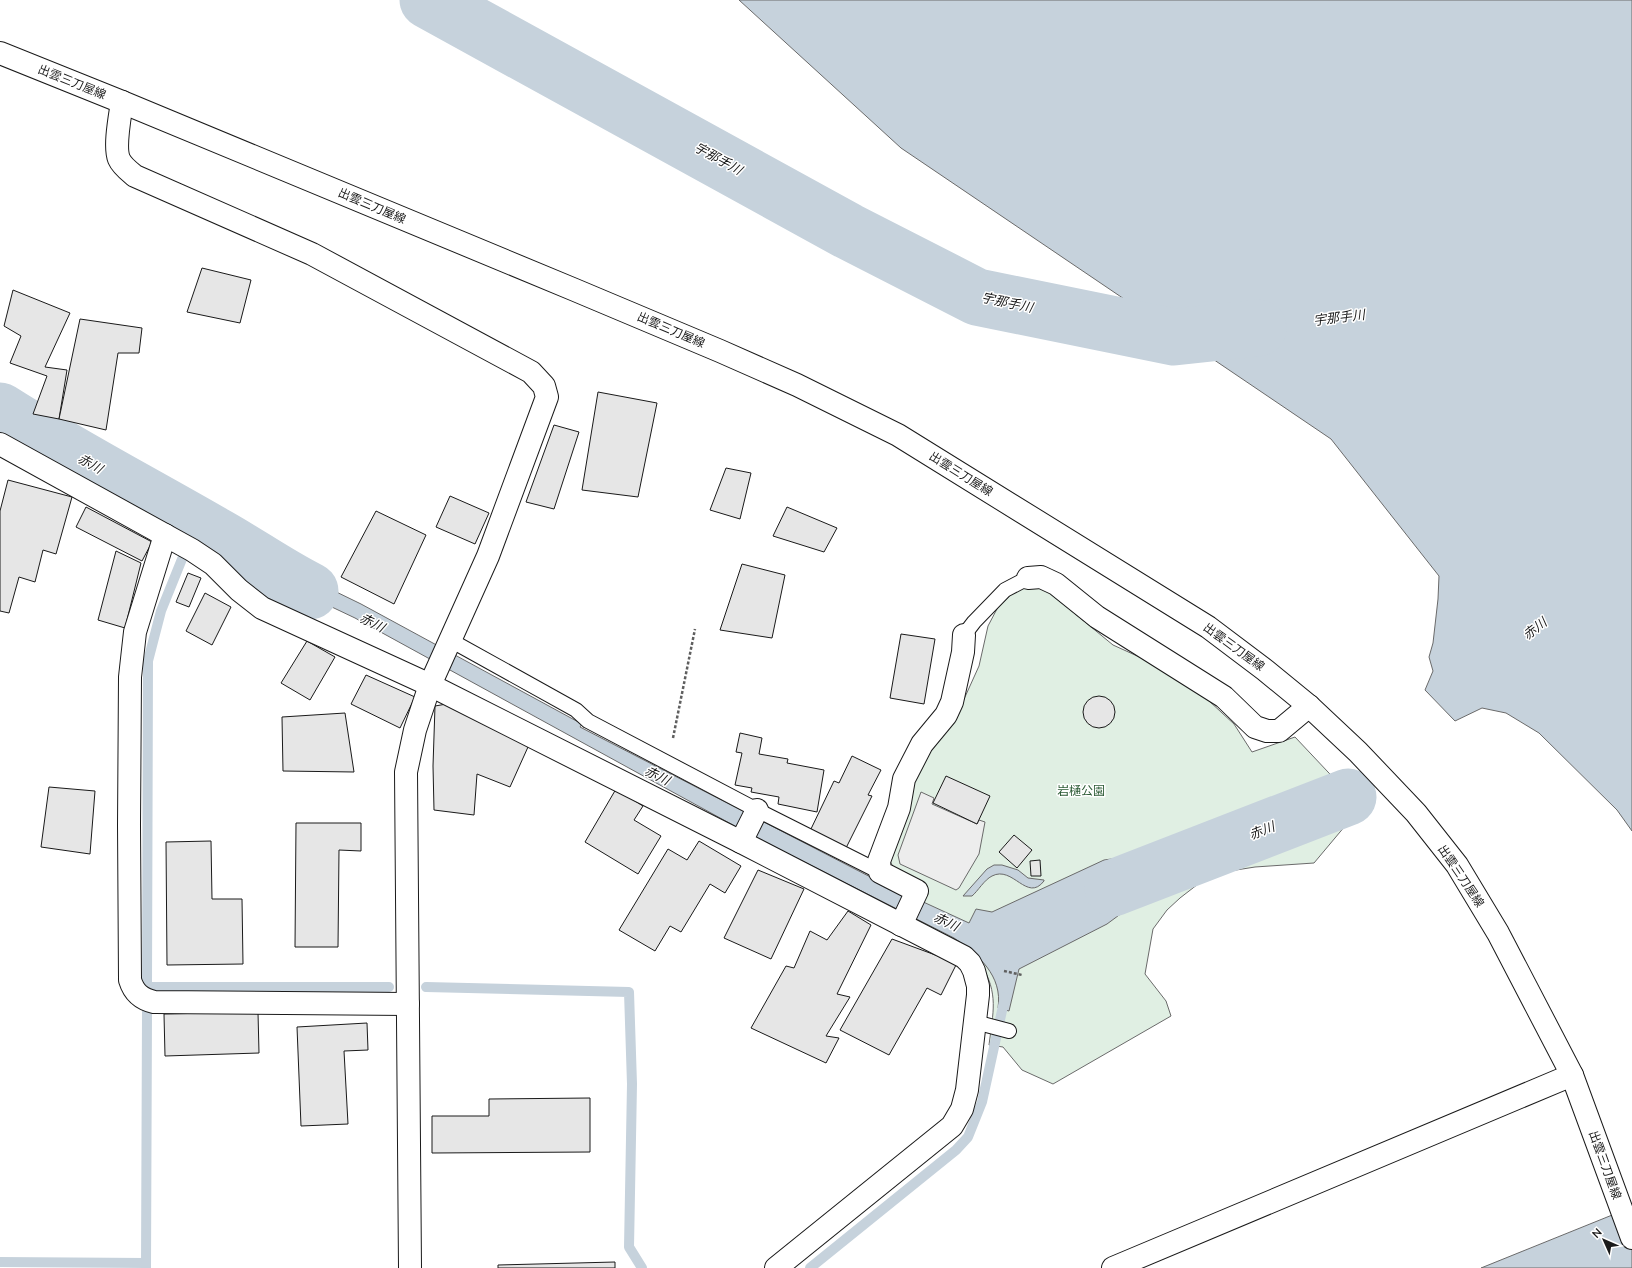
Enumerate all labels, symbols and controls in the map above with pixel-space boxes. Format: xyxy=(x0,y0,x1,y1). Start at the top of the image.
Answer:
street label: 出雲三刀屋線 xyxy=(36,61,108,103)
water label: 宇那手川 xyxy=(691,139,747,180)
street label: 出雲三刀屋線 xyxy=(336,185,408,227)
water label: 宇那手川 xyxy=(980,289,1036,318)
water label: 宇那手川 xyxy=(1312,306,1368,330)
street label: 出雲三刀屋線 xyxy=(635,309,707,351)
street label: 出雲三刀屋線 xyxy=(926,448,996,500)
water label: 赤川 xyxy=(74,450,107,479)
water label: 赤川 xyxy=(356,609,389,638)
water label: 赤川 xyxy=(1519,613,1552,644)
street label: 出雲三刀屋線 xyxy=(1200,619,1268,675)
water label: 赤川 xyxy=(641,762,674,791)
park label: 岩樋公園 xyxy=(1057,783,1105,799)
water label: 赤川 xyxy=(1247,817,1279,844)
street label: 出雲三刀屋線 xyxy=(1434,842,1488,910)
water label: 赤川 xyxy=(930,908,963,936)
street label: 出雲三刀屋線 xyxy=(1585,1128,1625,1202)
north arrow xyxy=(1584,1220,1624,1260)
text: N xyxy=(1589,1225,1605,1241)

